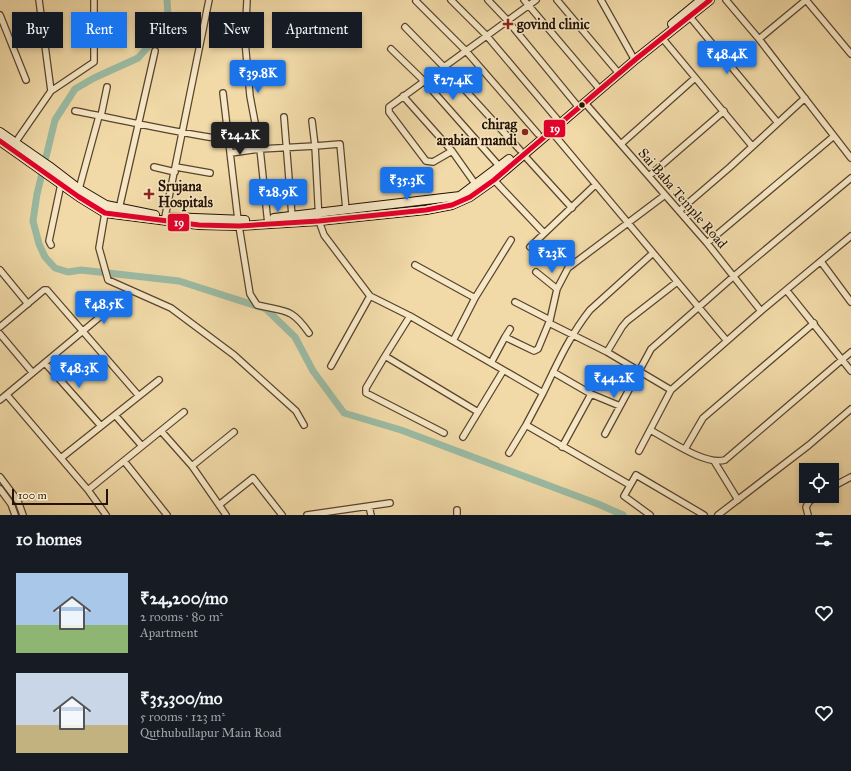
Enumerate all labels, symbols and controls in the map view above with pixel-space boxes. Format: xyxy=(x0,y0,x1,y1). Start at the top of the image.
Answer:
chip: Buy xyxy=(12,12,63,48)
chip: Rent xyxy=(71,12,127,48)
chip: Filters xyxy=(135,12,201,48)
chip: New xyxy=(209,12,264,48)
chip: Apartment xyxy=(272,12,362,48)
place label: govind clinic xyxy=(517,16,590,34)
marker: govind clinic xyxy=(502,18,514,30)
pin: ₹48.4K xyxy=(694,41,760,75)
text: ₹48.4K xyxy=(707,46,747,62)
pin: ₹39.8K xyxy=(225,60,291,94)
text: ₹39.8K xyxy=(239,65,277,81)
pin: ₹27.4K xyxy=(420,67,486,101)
text: ₹27.4K xyxy=(433,72,473,88)
unlabelled marker xyxy=(577,100,587,110)
place label: chirag arabian mandi xyxy=(437,116,517,149)
line badge: 19 xyxy=(543,119,566,138)
pin: ₹24.2K xyxy=(207,122,273,156)
text: 19 xyxy=(550,122,560,136)
text: ₹24.2K xyxy=(220,127,260,143)
marker: chirag arabian mandi xyxy=(520,127,530,137)
street label: Sai Baba Temple Road xyxy=(635,145,731,252)
pin: ₹35.3K xyxy=(374,167,440,201)
text: ₹35.3K xyxy=(389,172,425,188)
place label: Srujana Hospitals xyxy=(158,178,213,212)
pin: ₹28.9K xyxy=(245,179,311,213)
text: ₹28.9K xyxy=(258,184,298,200)
marker: Srujana Hospitals xyxy=(143,188,155,200)
line badge: 19 xyxy=(167,213,190,232)
text: 19 xyxy=(174,216,184,230)
pin: ₹23K xyxy=(528,240,576,274)
text: ₹23K xyxy=(538,245,566,261)
pin: ₹48.5K xyxy=(71,291,137,325)
text: ₹48.5K xyxy=(84,296,124,312)
pin: ₹48.3K xyxy=(46,355,112,389)
text: ₹48.3K xyxy=(60,360,98,376)
pin: ₹44.2K xyxy=(581,365,647,399)
text: ₹44.2K xyxy=(594,370,634,386)
map controls xyxy=(799,463,839,503)
button: locate xyxy=(799,463,839,503)
scale bar xyxy=(12,487,108,506)
text: 100 m xyxy=(18,489,47,502)
icon: filters xyxy=(813,528,835,550)
text: 10 homes xyxy=(16,529,82,550)
text: ₹24,200/mo xyxy=(140,588,228,609)
icon: home xyxy=(48,589,96,637)
icon: heart xyxy=(813,602,835,624)
text: 2 rooms · 80 m² xyxy=(140,609,223,625)
text: Apartment xyxy=(140,625,198,641)
text: ₹35,300/mo xyxy=(140,688,222,709)
icon: home xyxy=(48,689,96,737)
icon: heart xyxy=(813,702,835,724)
text: 5 rooms · 123 m² xyxy=(140,709,225,725)
text: Quthubullapur Main Road xyxy=(140,725,282,741)

